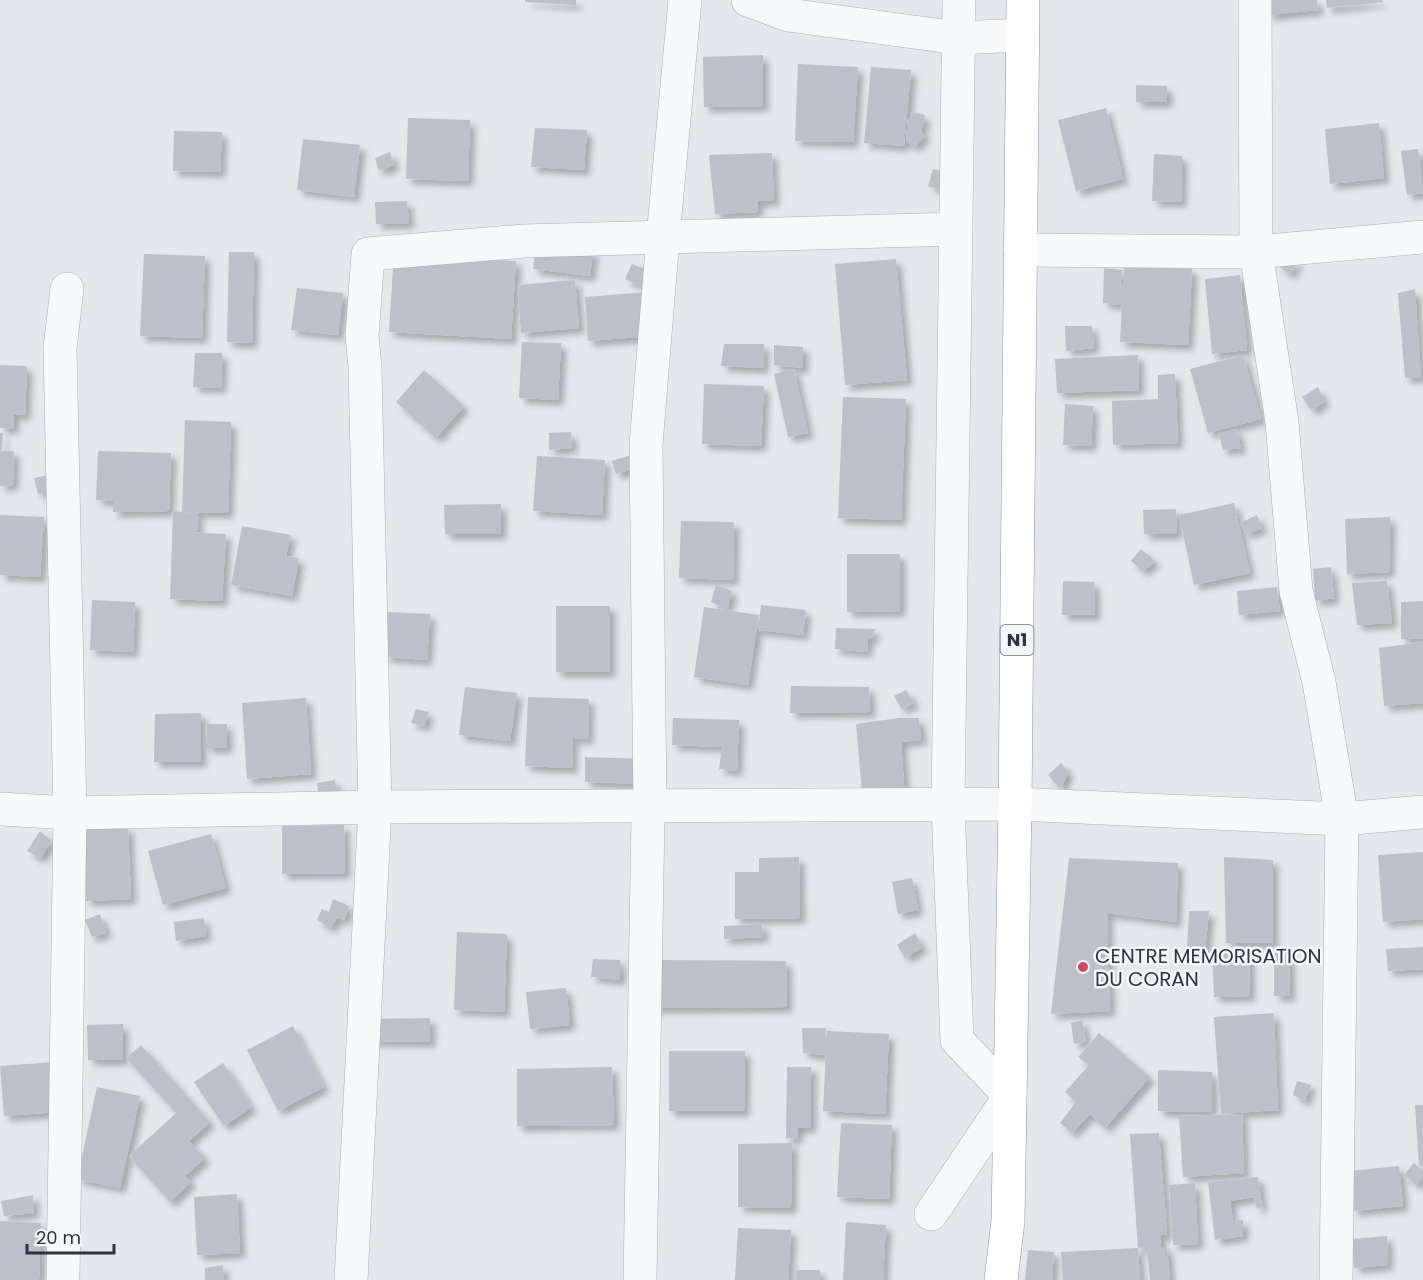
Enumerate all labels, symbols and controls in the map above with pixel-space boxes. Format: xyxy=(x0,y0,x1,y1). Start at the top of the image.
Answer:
road number: N1 xyxy=(1000,625,1034,655)
place label: CENTRE MEMORISATION DU CORAN xyxy=(1095,942,1322,993)
marker: CENTRE MEMORISATION DU CORAN xyxy=(1076,960,1090,974)
scale bar xyxy=(27,1217,114,1255)
text: 20 m xyxy=(36,1225,81,1250)

